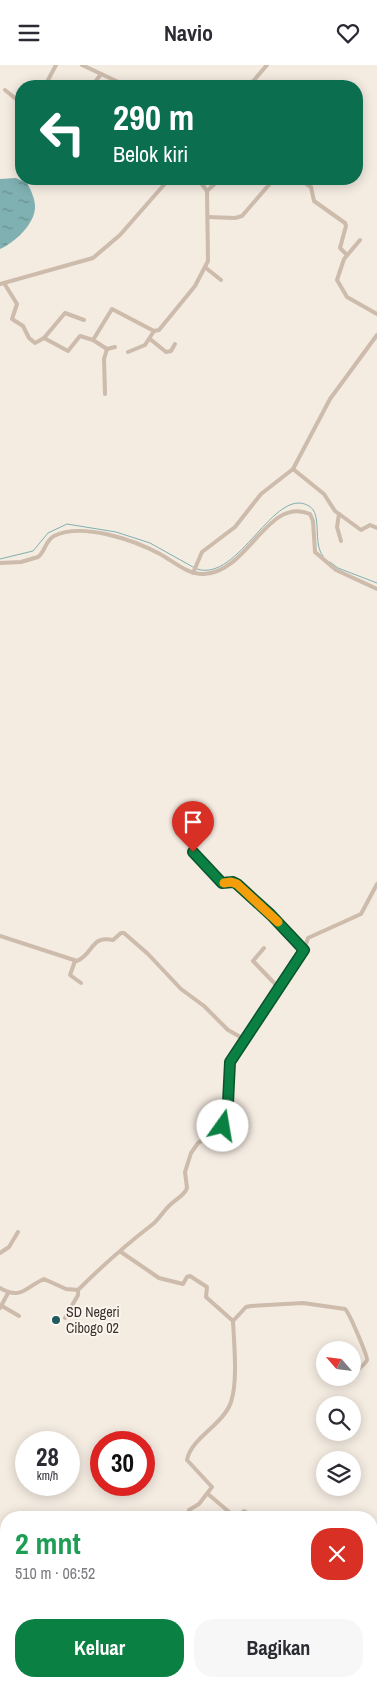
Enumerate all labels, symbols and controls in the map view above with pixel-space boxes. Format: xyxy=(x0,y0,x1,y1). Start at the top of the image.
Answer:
text: Navio xyxy=(164,18,213,48)
icon: menu xyxy=(15,19,43,47)
icon: heart xyxy=(334,19,362,47)
text: 290 m xyxy=(113,94,194,141)
icon: left xyxy=(30,100,95,165)
text: Belok kiri xyxy=(113,139,188,169)
pin xyxy=(172,801,214,852)
icon: arrive xyxy=(179,808,207,836)
position arrow xyxy=(196,1099,248,1151)
place label: SD Negeri Cibogo 02 xyxy=(66,1303,120,1337)
marker: SD Negeri Cibogo 02 xyxy=(50,1314,62,1326)
north arrow xyxy=(316,1341,361,1386)
map controls xyxy=(316,1341,361,1496)
button: search xyxy=(316,1396,361,1441)
speed limit sign: 30 xyxy=(90,1431,155,1496)
text: 28 xyxy=(36,1440,59,1474)
button: layers xyxy=(316,1451,361,1496)
text: km/h xyxy=(37,1468,58,1484)
text: 2 mnt xyxy=(15,1523,81,1563)
button: close xyxy=(311,1528,363,1580)
text: 510 m · 06:52 xyxy=(15,1562,95,1584)
button: Keluar xyxy=(15,1619,184,1677)
button: Bagikan xyxy=(194,1619,363,1677)

